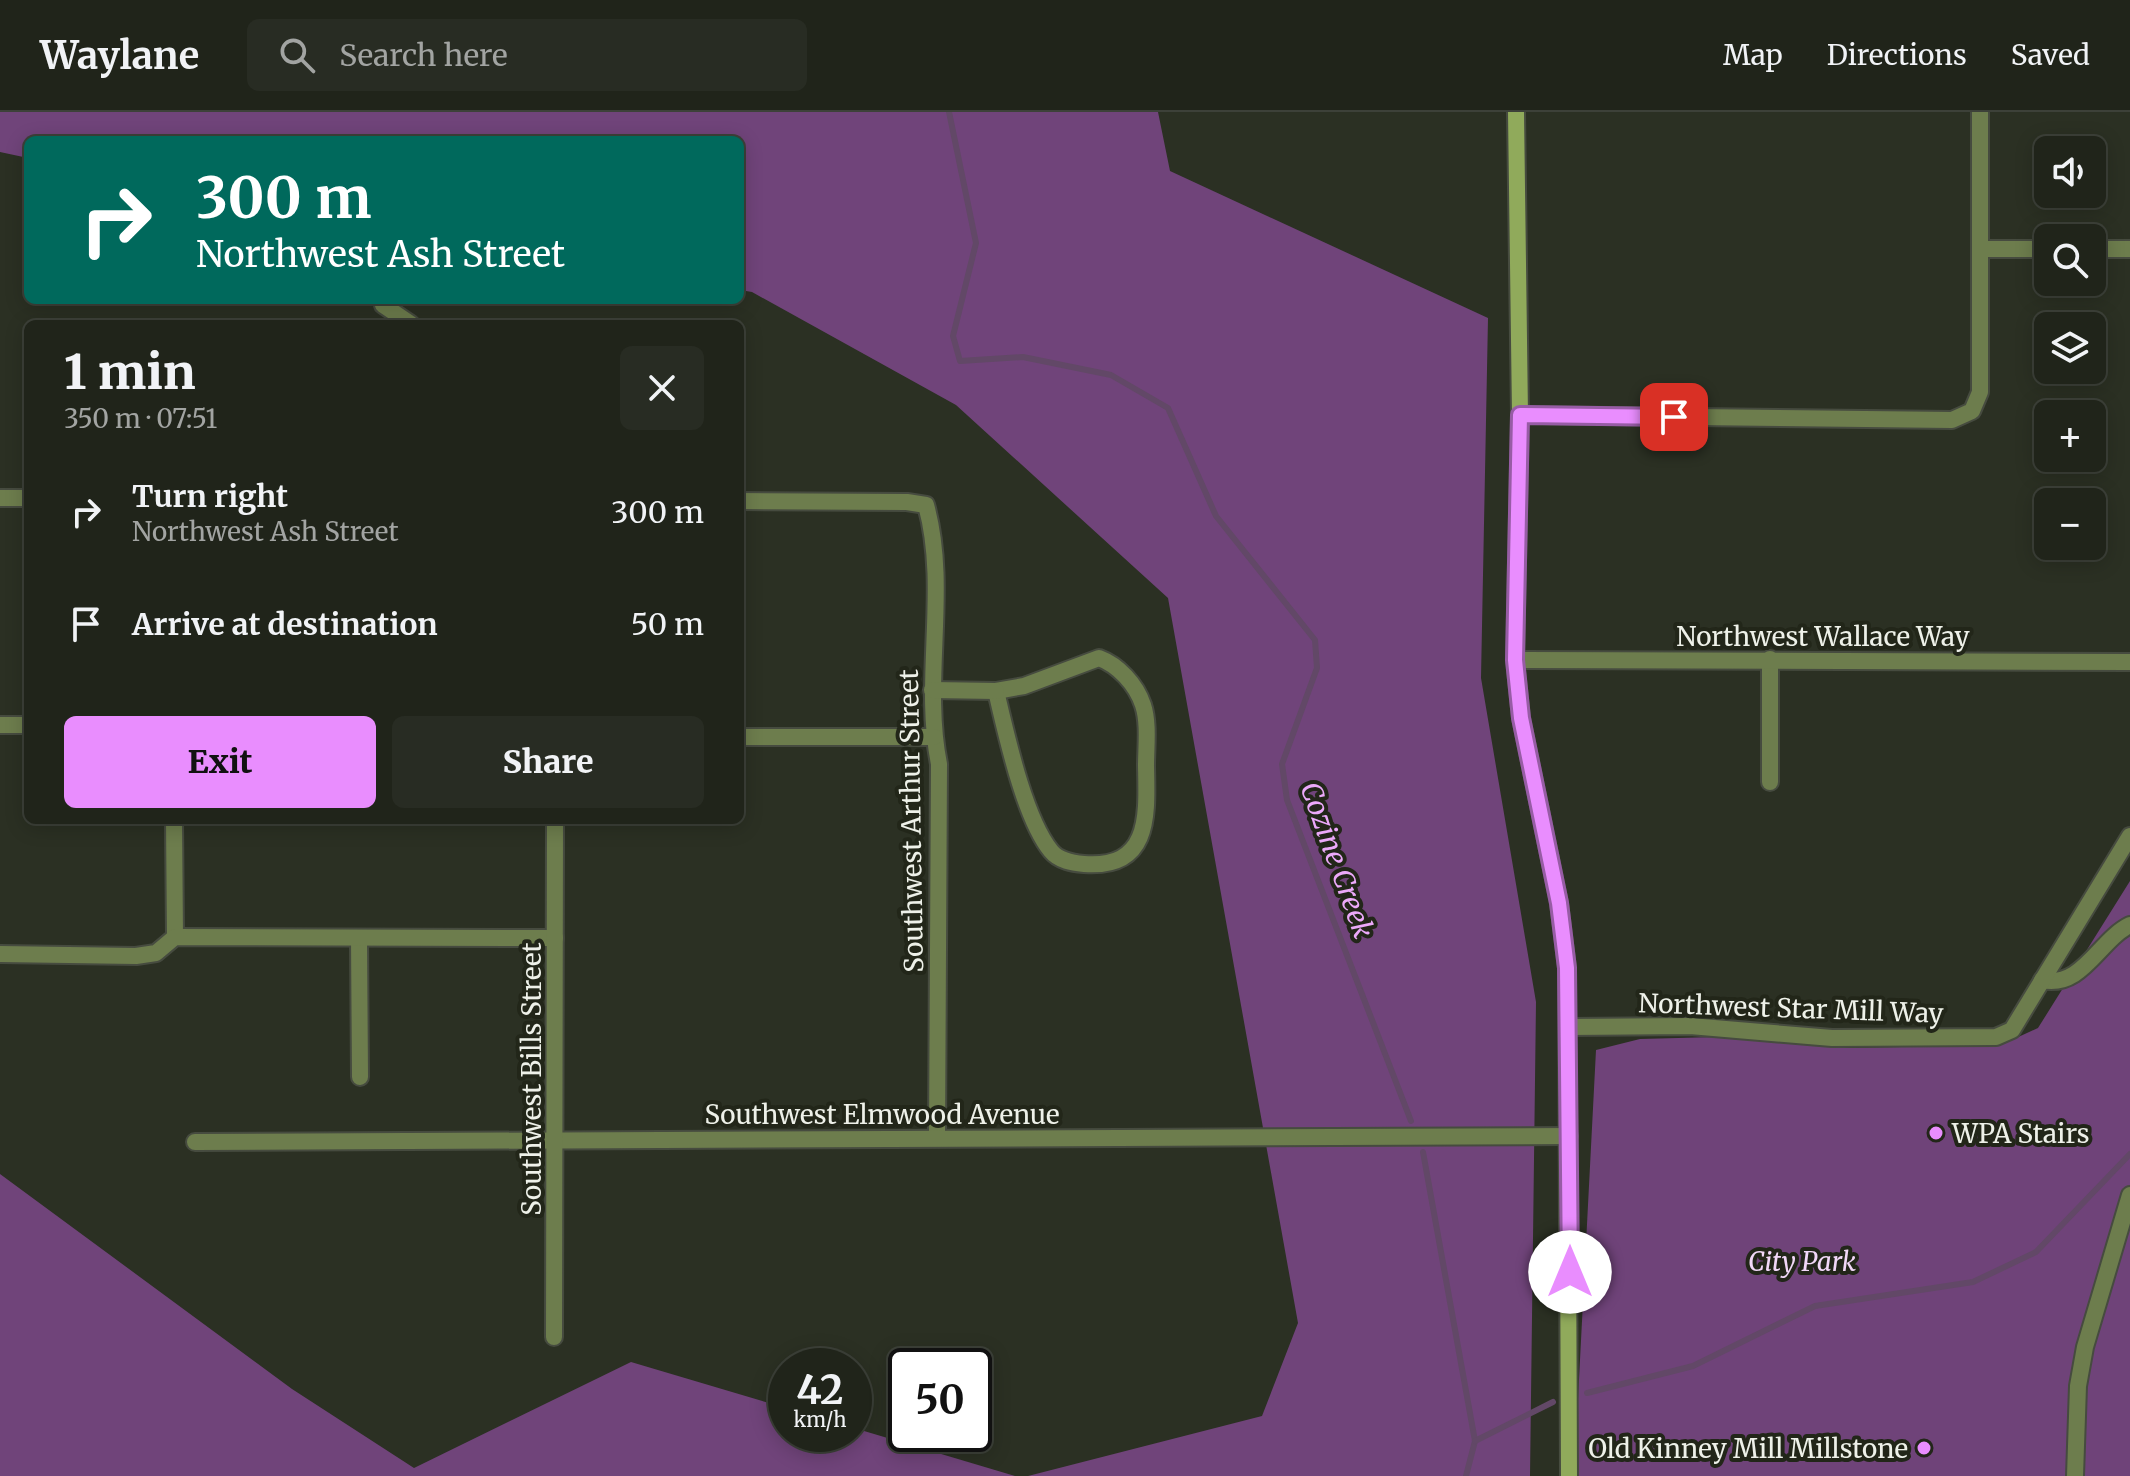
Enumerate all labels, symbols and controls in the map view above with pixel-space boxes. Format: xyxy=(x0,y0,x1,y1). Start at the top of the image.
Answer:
search box xyxy=(247,19,807,91)
text: Waylane xyxy=(40,32,199,79)
icon: search xyxy=(275,33,319,77)
text: Search here xyxy=(339,36,508,74)
text: Map xyxy=(1723,37,1783,73)
text: Directions xyxy=(1827,37,1967,73)
text: Saved xyxy=(2011,37,2090,73)
map controls xyxy=(2034,136,2106,560)
button: sound xyxy=(2034,136,2106,208)
text: 300 m xyxy=(196,163,372,233)
icon: right xyxy=(64,168,168,272)
button: search xyxy=(2034,224,2106,296)
text: Northwest Ash Street xyxy=(196,232,565,277)
button: layers xyxy=(2034,312,2106,384)
text: 1 min xyxy=(64,342,196,402)
button: close xyxy=(620,346,704,430)
pin xyxy=(1640,383,1708,451)
icon: arrive xyxy=(1652,395,1696,439)
button: + xyxy=(2034,400,2106,472)
text: 350 m · 07:51 xyxy=(64,402,217,435)
text: Turn right xyxy=(132,477,288,515)
button: − xyxy=(2034,488,2106,560)
icon: right xyxy=(64,490,108,534)
text: 300 m xyxy=(611,493,704,531)
text: Northwest Ash Street xyxy=(132,515,399,548)
icon: arrive xyxy=(64,602,108,646)
text: Arrive at destination xyxy=(132,605,438,643)
text: 50 m xyxy=(631,605,704,643)
street label: Northwest Wallace Way xyxy=(1676,620,1971,653)
street label: Southwest Arthur Street xyxy=(892,669,930,973)
button: Exit xyxy=(64,716,376,808)
button: Share xyxy=(392,716,704,808)
water label: Cozine Creek xyxy=(1292,777,1382,943)
street label: Southwest Bills Street xyxy=(515,942,548,1216)
street label: Northwest Star Mill Way xyxy=(1638,986,1945,1030)
street label: Southwest Elmwood Avenue xyxy=(704,1098,1060,1131)
place label: WPA Stairs xyxy=(1951,1117,2090,1150)
marker: WPA Stairs xyxy=(1927,1124,1945,1142)
position arrow xyxy=(1528,1230,1612,1314)
park label: City Park xyxy=(1748,1245,1856,1278)
speed limit sign: 50 xyxy=(888,1348,992,1452)
text: 42 xyxy=(796,1365,844,1415)
text: km/h xyxy=(794,1407,846,1432)
place label: Old Kinney Mill Millstone xyxy=(1588,1432,1908,1465)
marker: Old Kinney Mill Millstone xyxy=(1915,1439,1933,1457)

